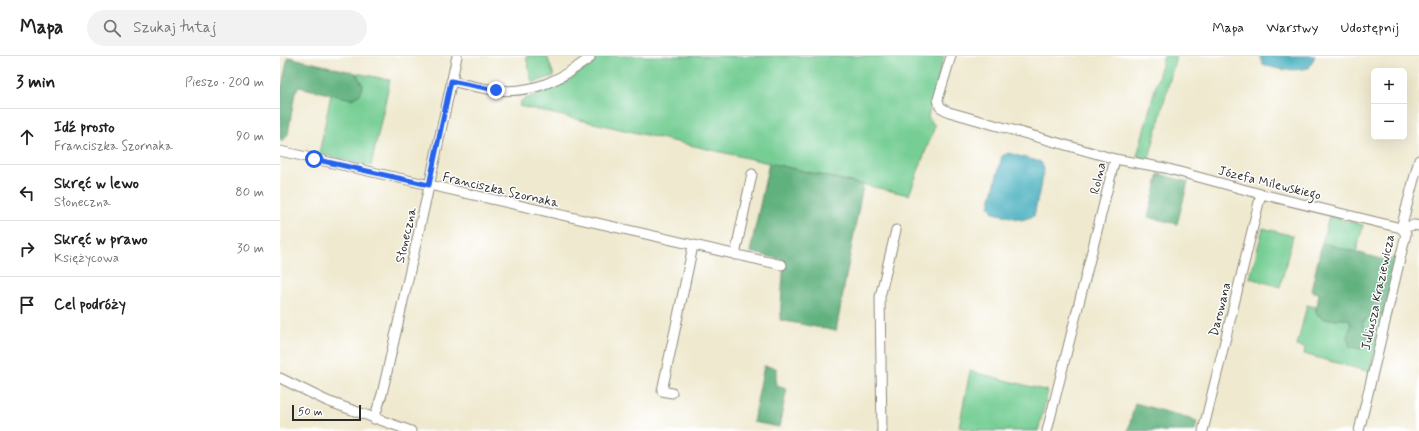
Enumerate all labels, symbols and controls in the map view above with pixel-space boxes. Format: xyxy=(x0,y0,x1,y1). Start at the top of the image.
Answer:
search box xyxy=(87,10,367,46)
text: Mapa xyxy=(20,15,63,40)
icon: search xyxy=(101,17,123,39)
text: Szukaj tutaj xyxy=(133,18,216,38)
text: Mapa xyxy=(1212,19,1244,37)
text: Warstwy xyxy=(1266,19,1318,37)
text: Udostępnij xyxy=(1340,19,1399,37)
map controls xyxy=(1371,68,1407,140)
button: + xyxy=(1371,68,1407,104)
text: 3 min xyxy=(16,71,55,93)
text: Pieszo · 200 m xyxy=(185,74,264,91)
route end xyxy=(487,81,505,99)
button: − xyxy=(1371,104,1407,140)
text: Idź prosto xyxy=(54,118,115,138)
icon: ahead xyxy=(16,126,38,148)
text: 90 m xyxy=(236,128,264,145)
text: Franciszka Szornaka xyxy=(54,138,173,155)
route start xyxy=(305,150,323,168)
street label: Rolna xyxy=(1087,161,1110,196)
street label: Józefa Milewskiego xyxy=(1216,162,1323,207)
street label: Franciszka Szornaka xyxy=(441,169,561,212)
text: Skręć w lewo xyxy=(54,174,139,194)
icon: left xyxy=(16,182,38,204)
text: 80 m xyxy=(235,184,264,201)
text: Słoneczna xyxy=(54,194,111,211)
street label: Słoneczna xyxy=(392,206,421,265)
text: Skręć w prawo xyxy=(54,230,148,250)
street label: Juliusza Kraziewicza xyxy=(1358,232,1399,352)
icon: right xyxy=(16,238,38,260)
text: 30 m xyxy=(237,240,264,257)
text: Księżycowa xyxy=(54,250,119,267)
street label: Darowana xyxy=(1206,281,1235,338)
icon: arrive xyxy=(16,294,38,316)
text: Cel podróży xyxy=(54,295,126,315)
scale bar xyxy=(292,403,361,422)
text: 50 m xyxy=(298,405,323,419)

